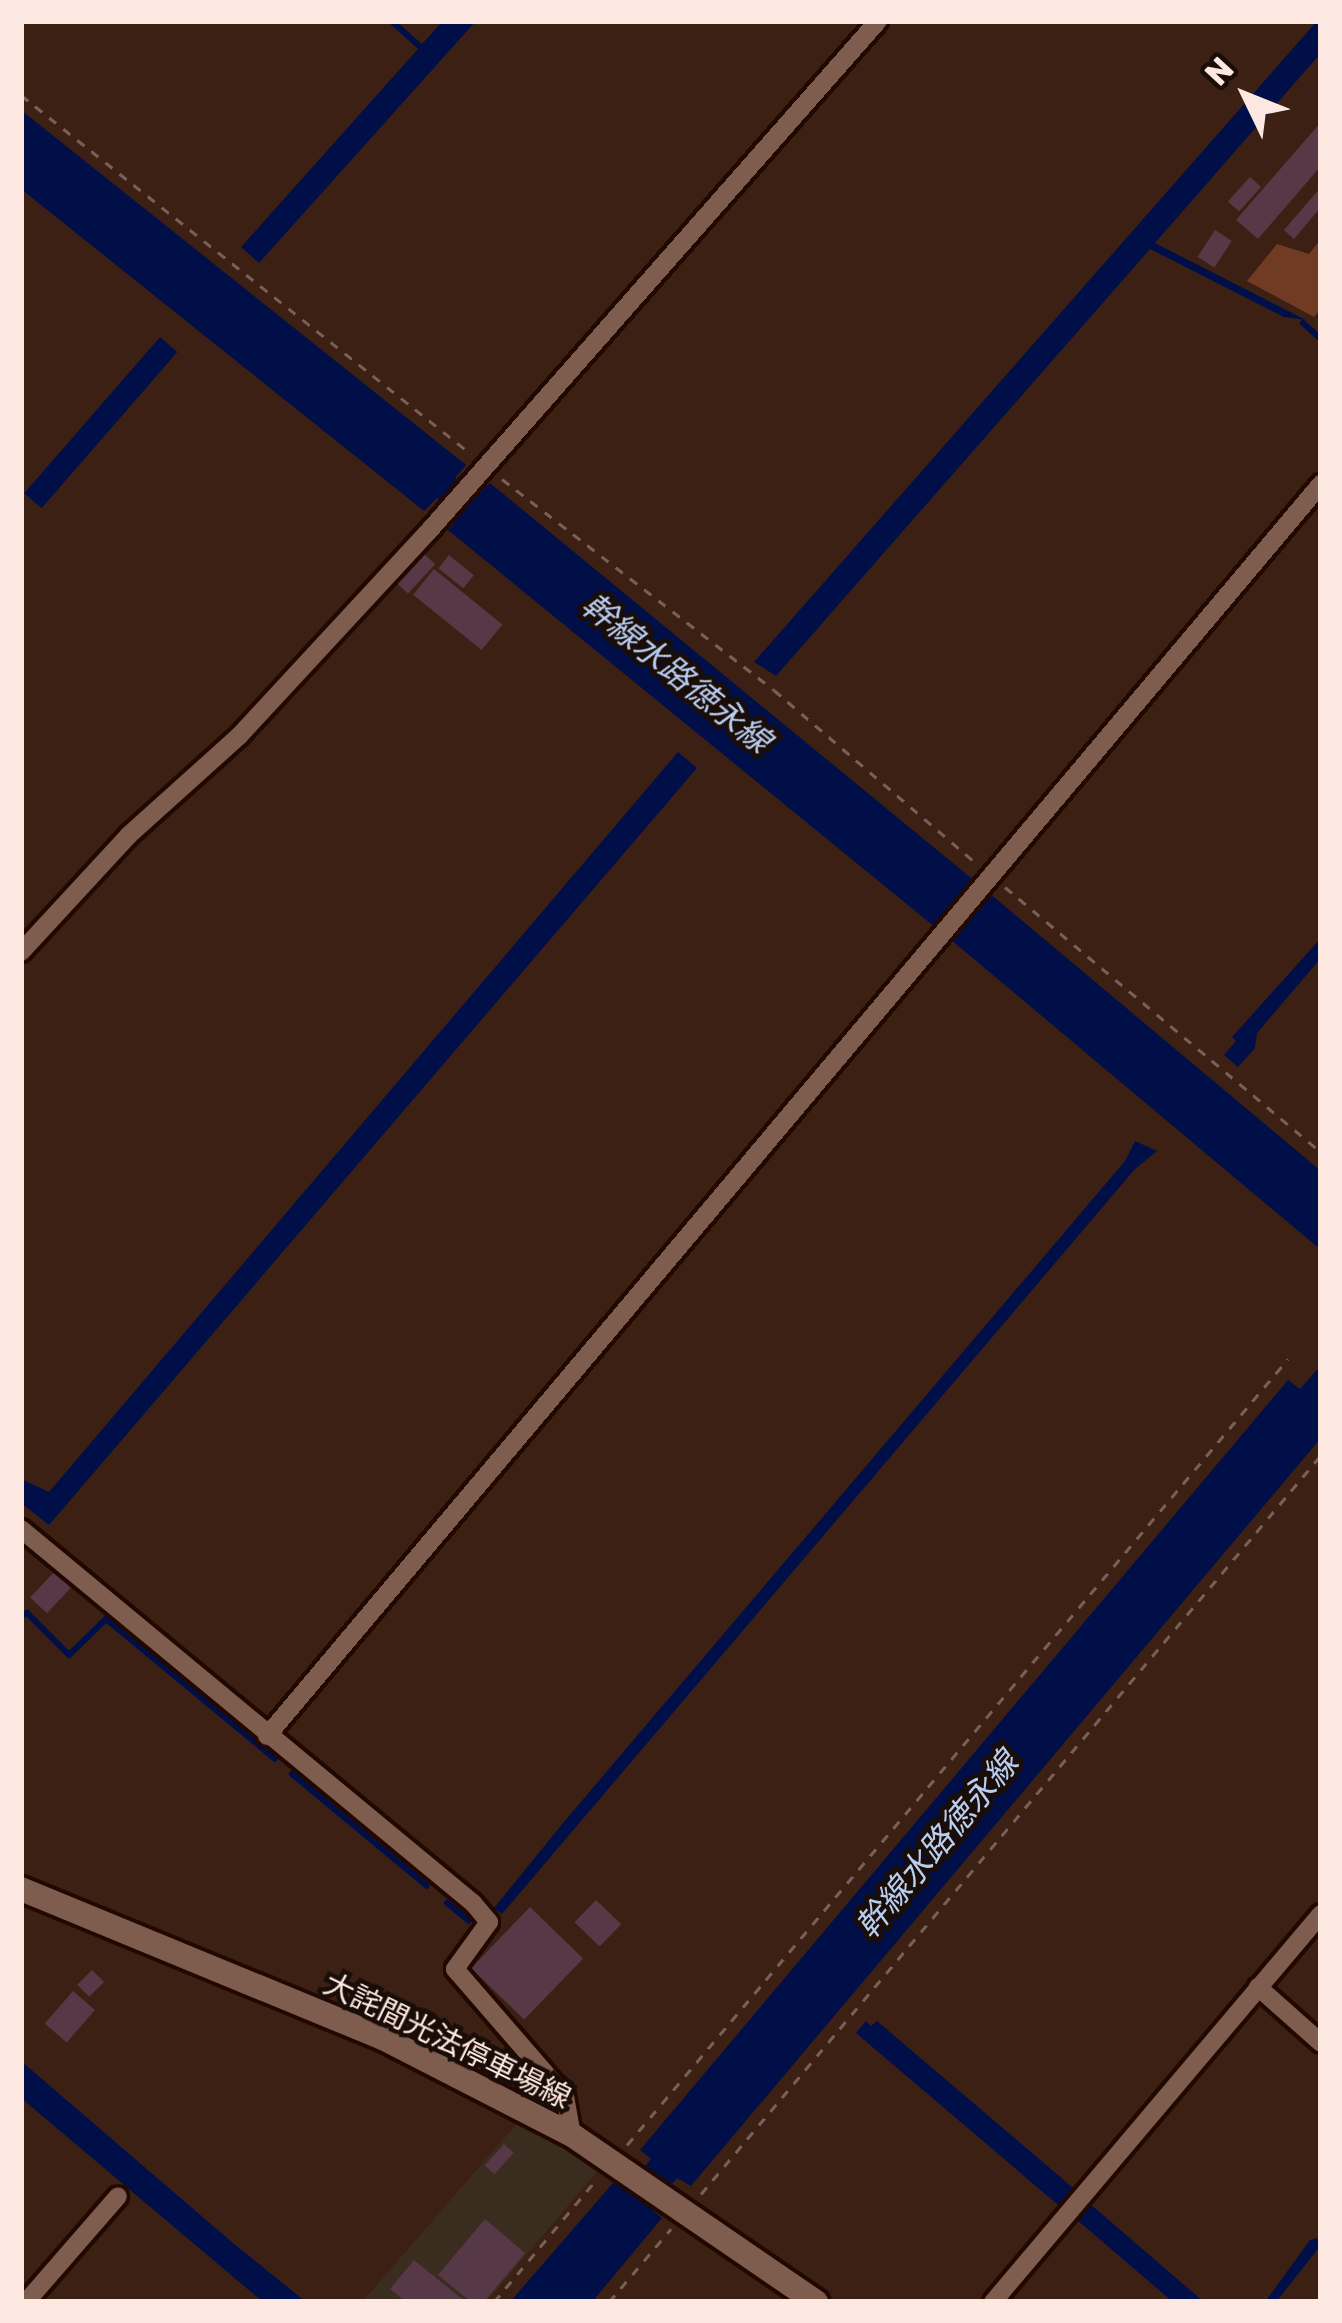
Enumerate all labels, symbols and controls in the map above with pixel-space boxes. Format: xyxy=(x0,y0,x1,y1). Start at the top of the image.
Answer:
north arrow xyxy=(1186,36,1306,156)
text: N xyxy=(1197,49,1242,93)
water label: 幹線水路徳永線 xyxy=(574,585,778,761)
water label: 幹線水路徳永線 xyxy=(848,1744,1026,1946)
street label: 大詫間光法停車場線 xyxy=(318,1966,576,2116)

